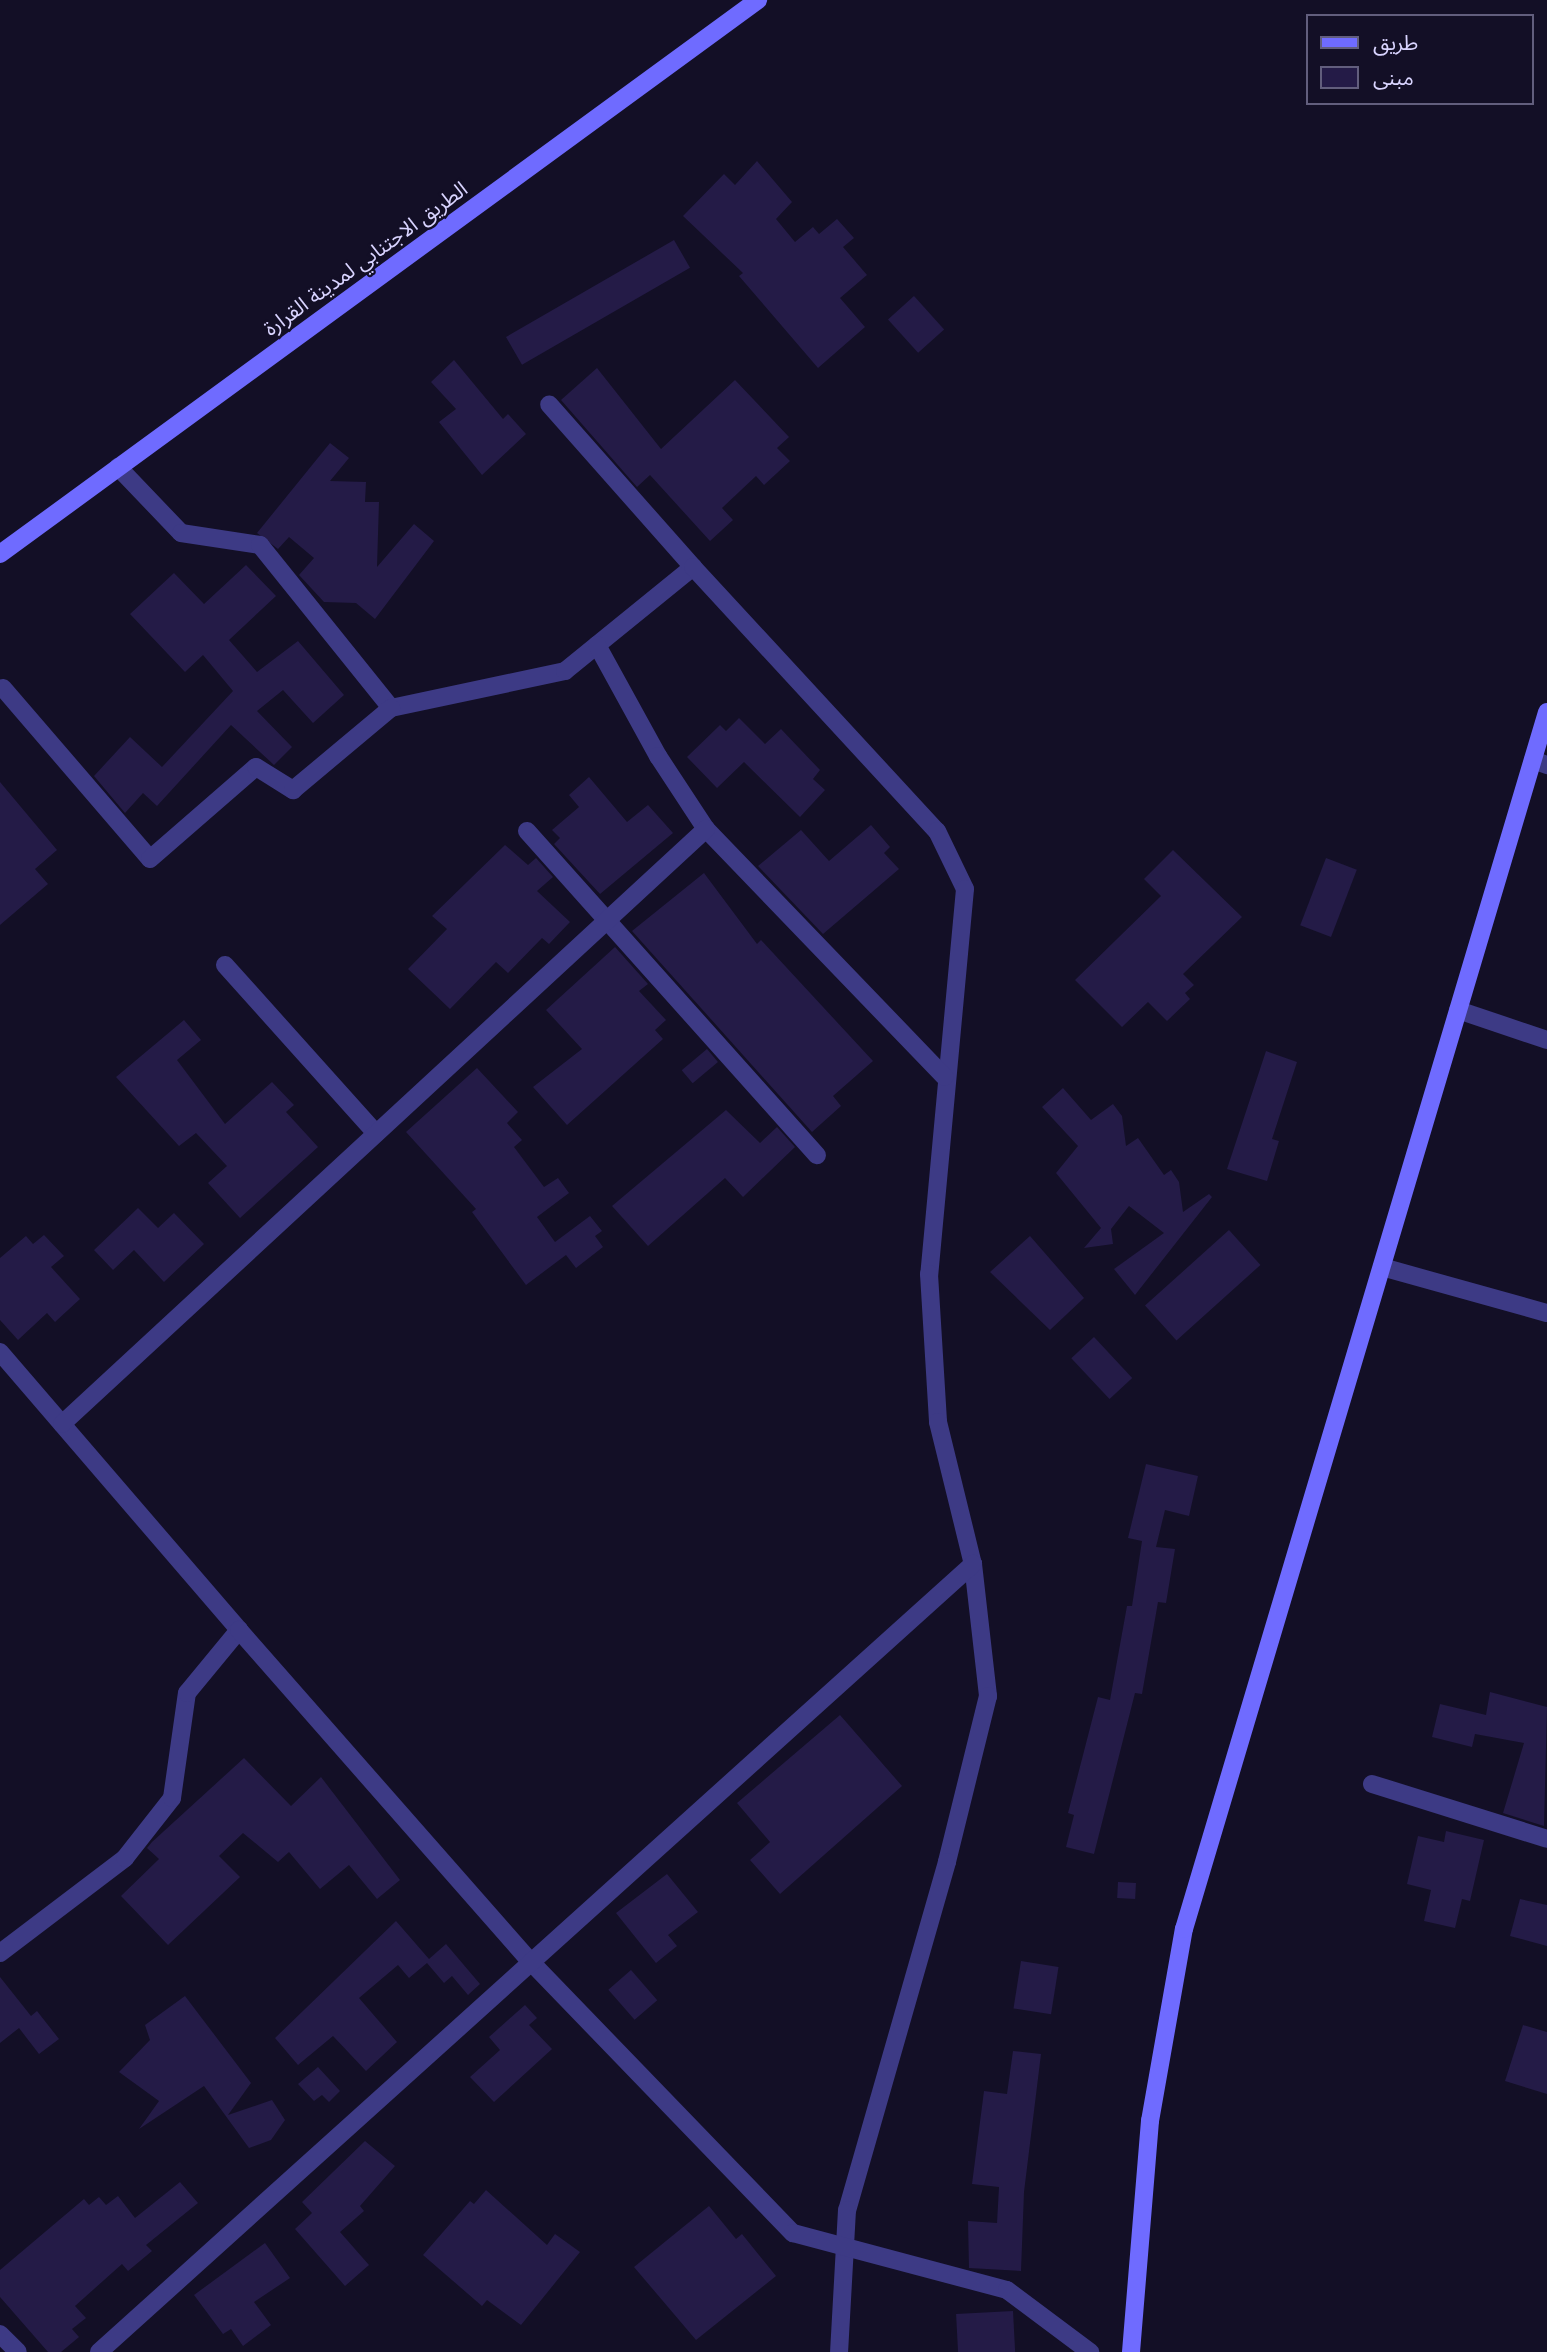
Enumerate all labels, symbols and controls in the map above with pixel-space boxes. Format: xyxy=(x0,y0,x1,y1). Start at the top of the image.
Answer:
legend xyxy=(1306,14,1533,105)
text: طريق xyxy=(1373,28,1418,56)
text: مبنى xyxy=(1373,63,1414,91)
street label: الطريق الاجتنابي لمدينة القرارة xyxy=(258,176,472,340)

